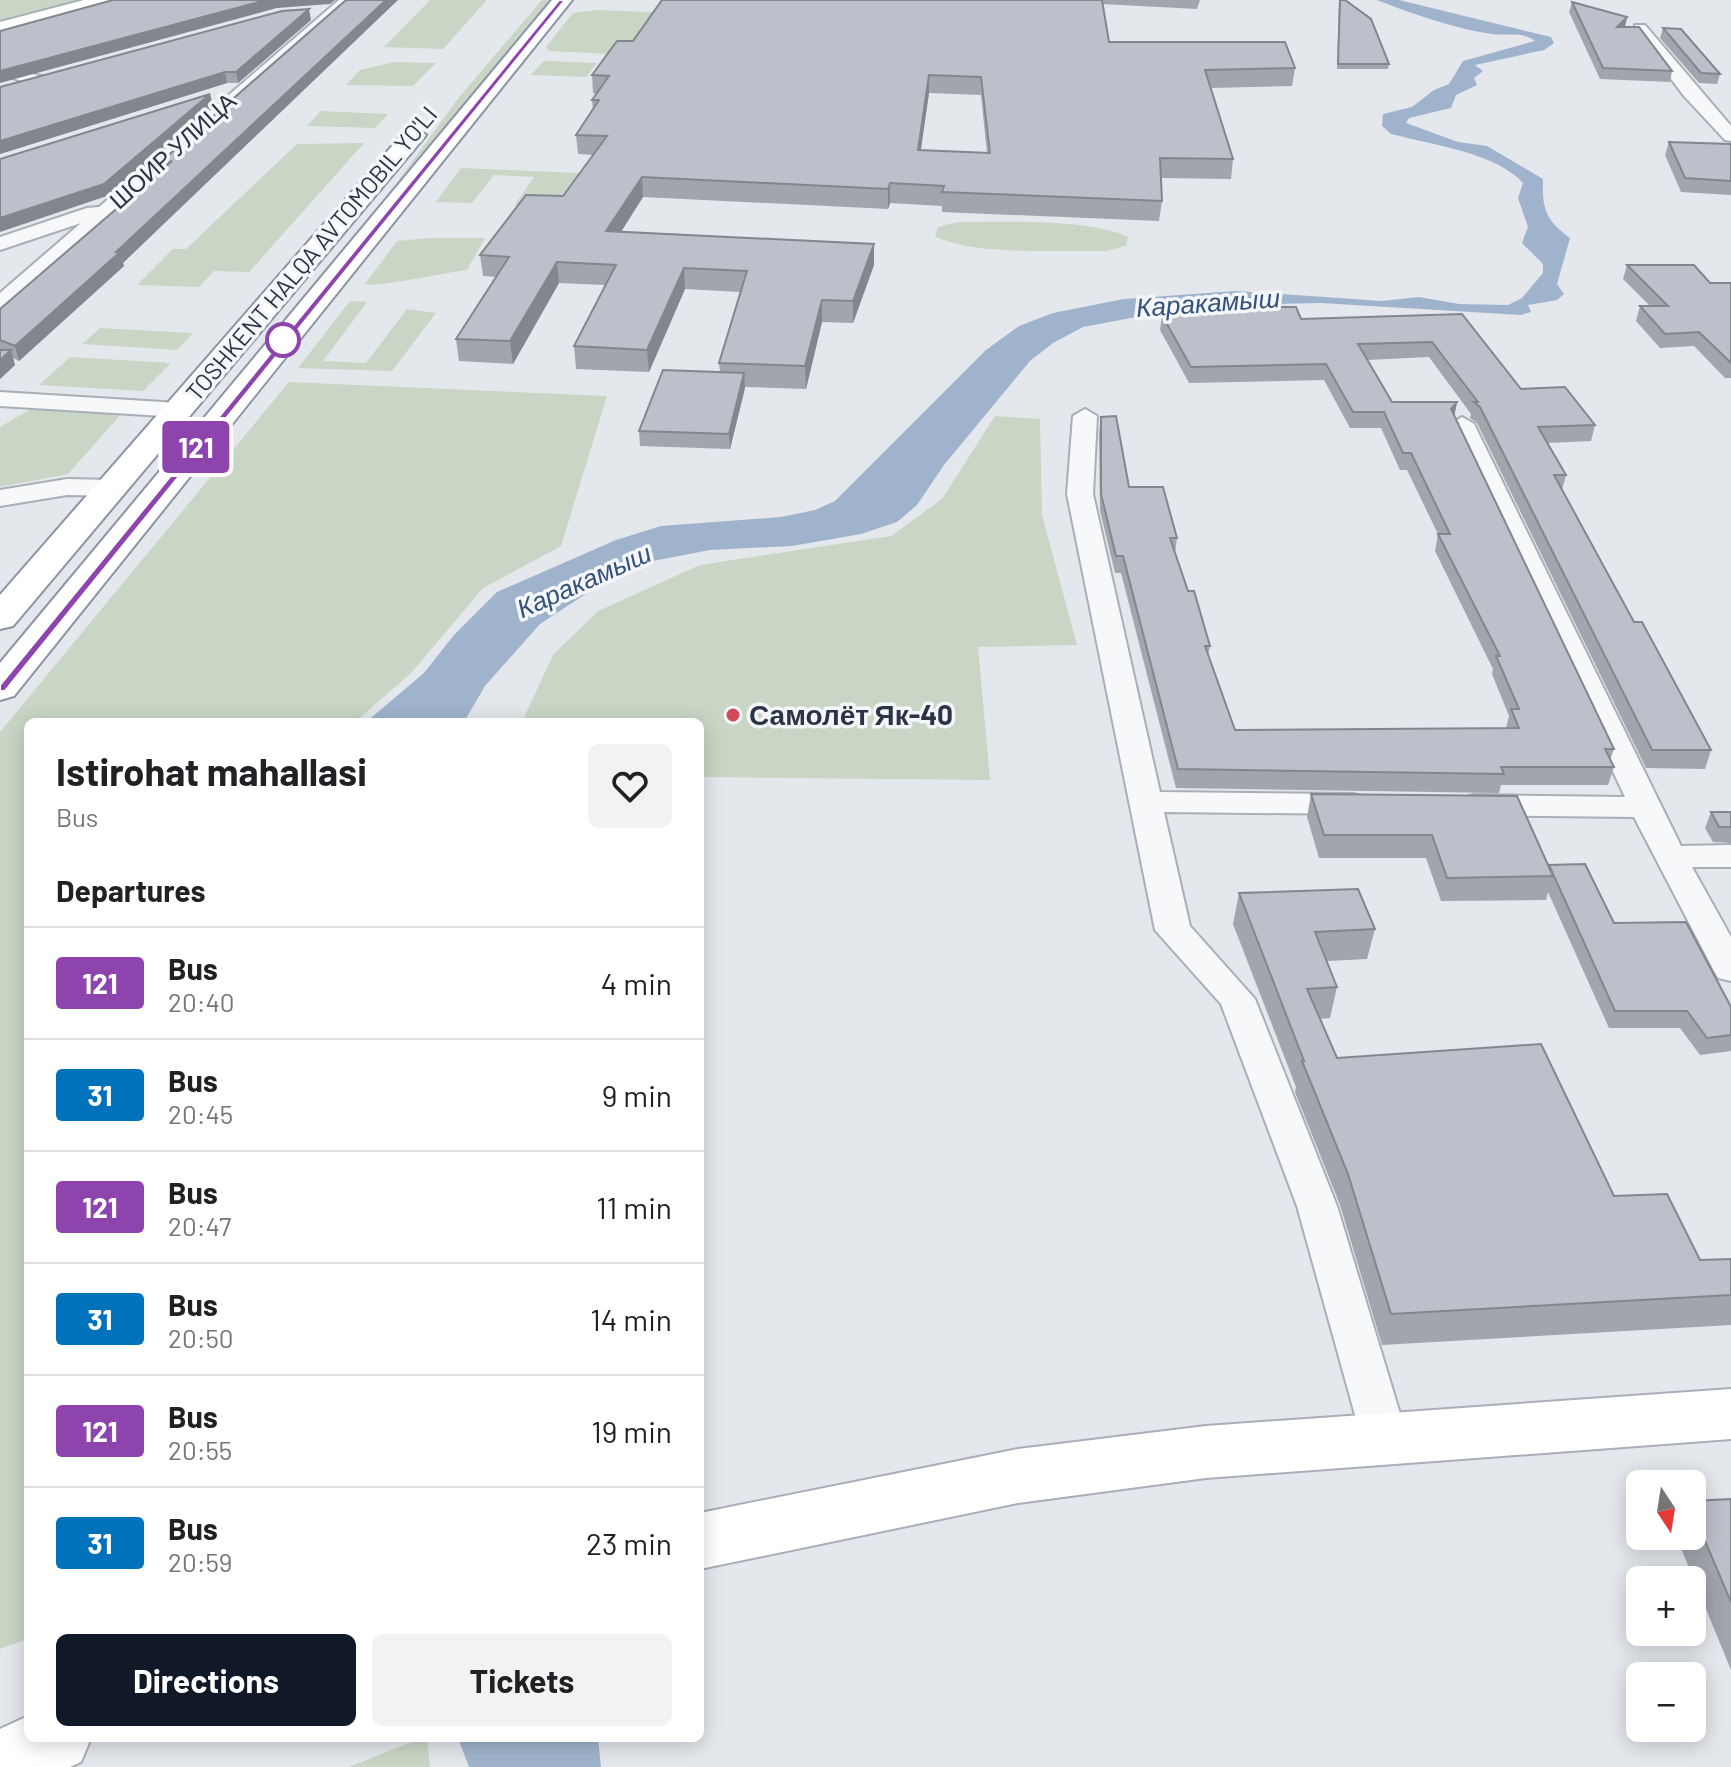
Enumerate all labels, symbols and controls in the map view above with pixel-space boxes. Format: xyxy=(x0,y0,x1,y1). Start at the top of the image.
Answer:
street label: ШОИР УЛИЦА xyxy=(103,86,241,214)
street label: TOSHKENT HALQA AVTOMOBIL YO'LI xyxy=(179,100,443,406)
water label: Каракамыш xyxy=(1135,281,1281,322)
unlabelled marker xyxy=(266,323,300,357)
line badge: 121 xyxy=(150,421,242,473)
text: 121 xyxy=(178,430,214,464)
water label: Каракамыш xyxy=(511,536,656,623)
place label: Самолёт Як-40 xyxy=(749,697,953,731)
marker: Самолёт Як-40 xyxy=(724,706,742,724)
button: heart xyxy=(588,744,672,828)
text: Istirohat mahallasi xyxy=(56,748,367,794)
text: Bus xyxy=(56,801,98,832)
text: Departures xyxy=(56,872,206,908)
text: Bus xyxy=(168,950,218,986)
text: 4 min xyxy=(601,965,672,1001)
text: 121 xyxy=(82,966,118,1000)
text: 20:40 xyxy=(168,986,234,1017)
text: Bus xyxy=(168,1062,218,1098)
text: 9 min xyxy=(602,1077,672,1113)
text: 31 xyxy=(88,1078,112,1112)
text: 20:45 xyxy=(168,1098,233,1129)
text: Bus xyxy=(168,1174,218,1210)
text: 11 min xyxy=(596,1189,672,1225)
text: 121 xyxy=(82,1190,118,1224)
text: 20:47 xyxy=(168,1210,231,1241)
text: Bus xyxy=(168,1286,218,1322)
text: 14 min xyxy=(590,1301,672,1337)
text: 31 xyxy=(88,1302,112,1336)
text: 20:50 xyxy=(168,1322,234,1353)
text: Bus xyxy=(168,1398,218,1434)
text: 19 min xyxy=(591,1413,672,1449)
text: 121 xyxy=(82,1414,118,1448)
text: 20:55 xyxy=(168,1434,232,1465)
north arrow xyxy=(1626,1470,1706,1550)
map controls xyxy=(1626,1470,1706,1742)
text: Bus xyxy=(168,1510,218,1546)
text: 23 min xyxy=(586,1525,672,1561)
text: 31 xyxy=(88,1526,112,1560)
text: 20:59 xyxy=(168,1546,232,1577)
button: + xyxy=(1626,1566,1706,1646)
button: Directions xyxy=(56,1634,356,1726)
button: Tickets xyxy=(372,1634,672,1726)
button: − xyxy=(1626,1662,1706,1742)

